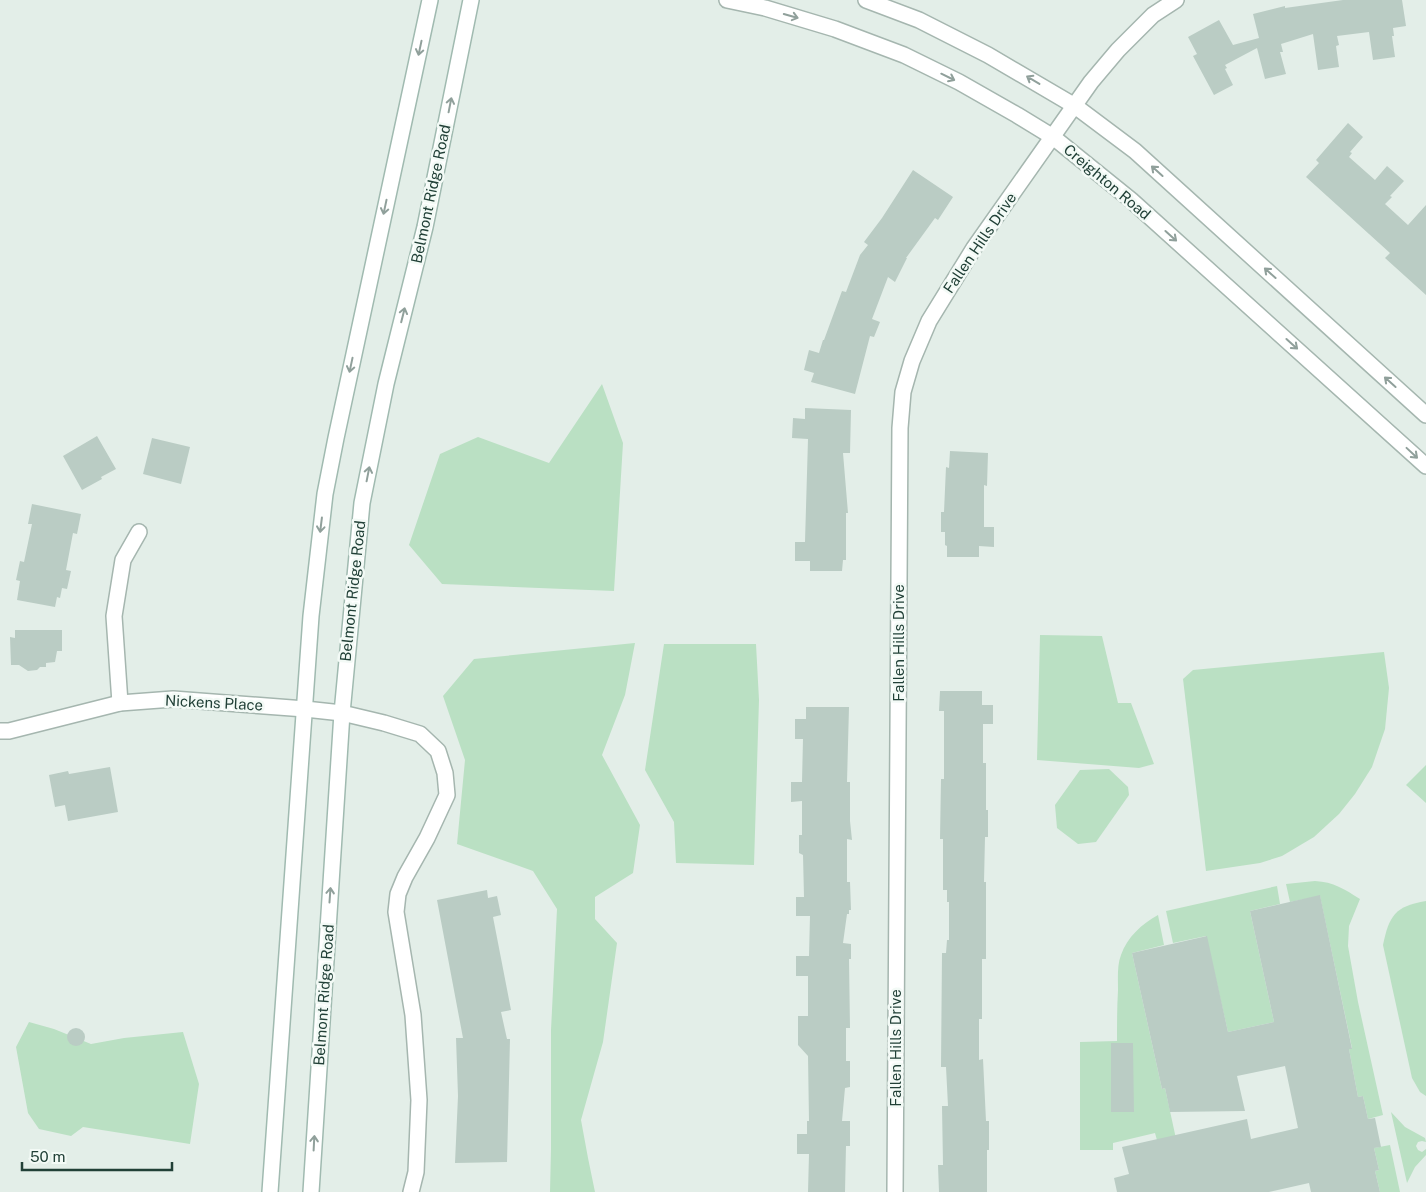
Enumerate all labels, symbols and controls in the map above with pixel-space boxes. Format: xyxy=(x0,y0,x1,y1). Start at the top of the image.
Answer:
one-way arrow xyxy=(783,11,799,21)
one-way arrow xyxy=(414,39,424,55)
one-way arrow xyxy=(940,73,955,82)
one-way arrow xyxy=(1027,75,1041,85)
one-way arrow xyxy=(445,98,455,114)
street label: Belmont Ridge Road xyxy=(407,123,454,265)
street label: Creighton Road xyxy=(1061,140,1154,223)
one-way arrow xyxy=(1151,165,1164,177)
street label: Fallen Hills Drive xyxy=(940,189,1019,296)
one-way arrow xyxy=(380,198,390,214)
one-way arrow xyxy=(1164,230,1177,242)
one-way arrow xyxy=(1263,267,1276,279)
one-way arrow xyxy=(399,308,408,324)
one-way arrow xyxy=(1285,339,1298,350)
one-way arrow xyxy=(346,357,355,373)
one-way arrow xyxy=(1383,376,1396,388)
one-way arrow xyxy=(1406,447,1419,459)
one-way arrow xyxy=(363,466,373,482)
one-way arrow xyxy=(316,517,326,533)
street label: Belmont Ridge Road xyxy=(337,520,368,662)
street label: Fallen Hills Drive xyxy=(890,584,907,702)
street label: Nickens Place xyxy=(164,691,264,714)
one-way arrow xyxy=(326,888,335,904)
street label: Belmont Ridge Road xyxy=(310,924,337,1066)
street label: Fallen Hills Drive xyxy=(887,989,904,1107)
one-way arrow xyxy=(310,1136,319,1152)
scale bar xyxy=(22,1140,172,1172)
text: 50 m xyxy=(30,1148,65,1165)

